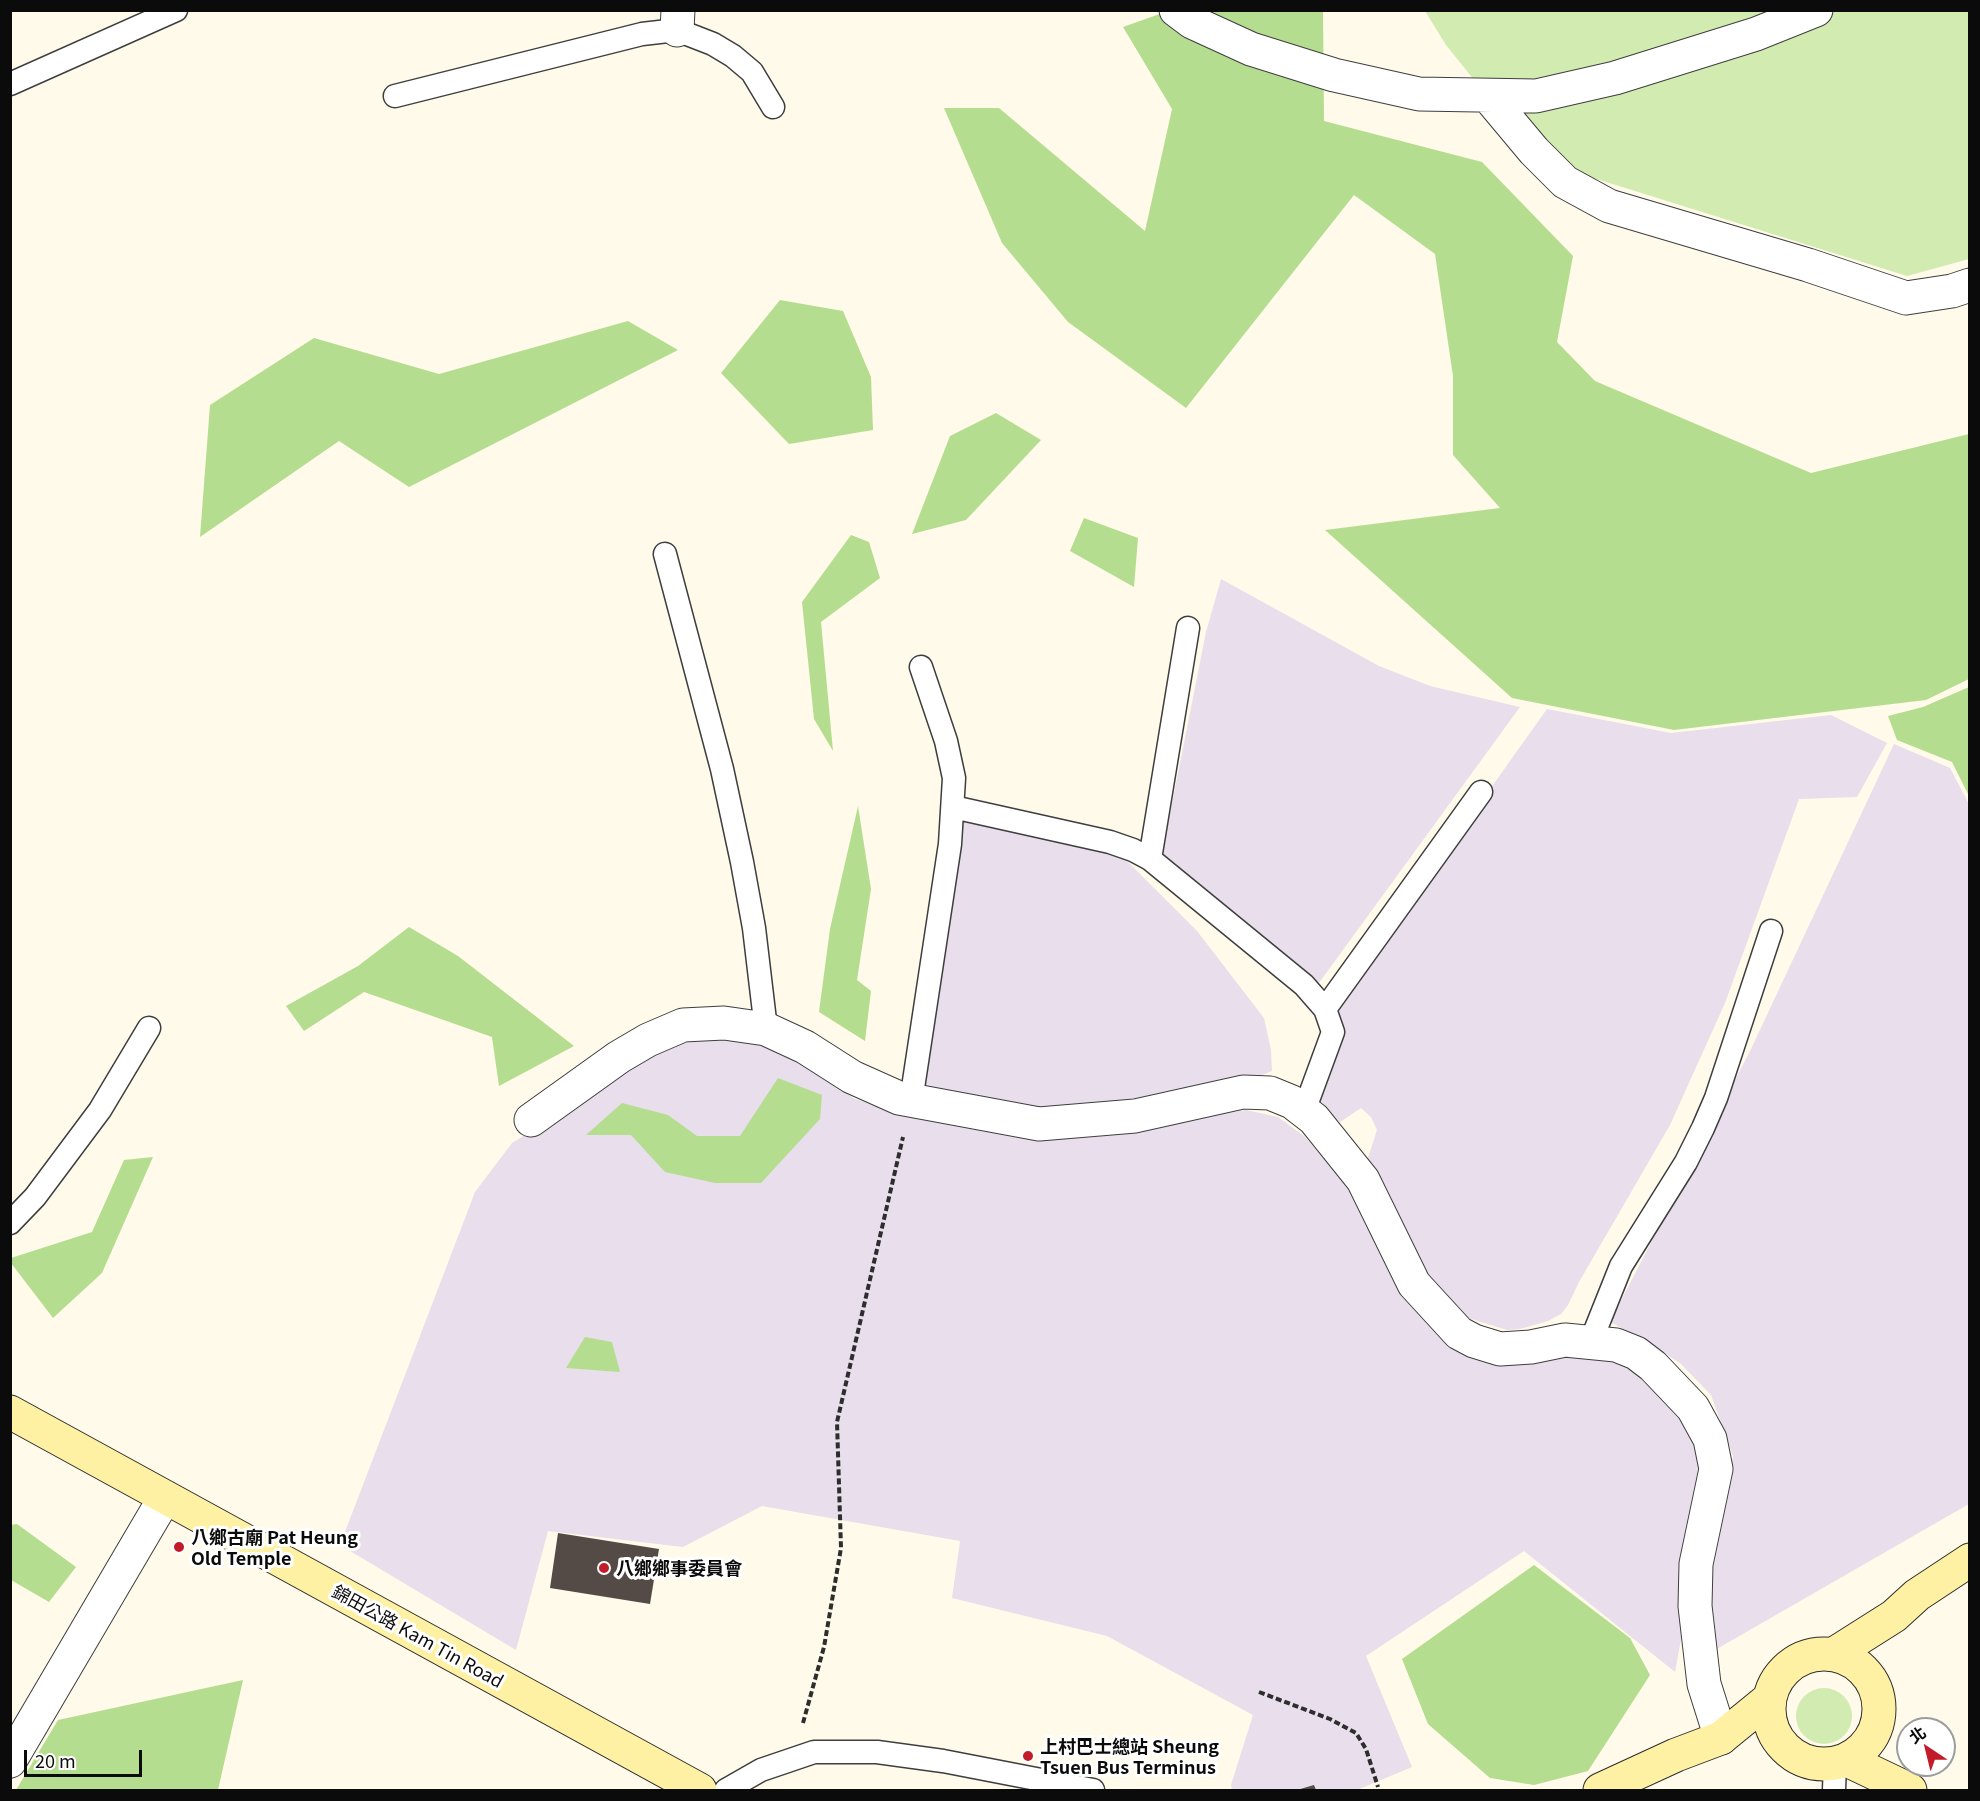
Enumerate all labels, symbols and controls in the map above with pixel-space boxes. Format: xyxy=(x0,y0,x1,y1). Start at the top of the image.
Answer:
place label: 八鄉古廟 Pat Heung Old Temple xyxy=(191,1526,358,1568)
marker: 八鄉古廟 Pat Heung Old Temple xyxy=(172,1540,186,1554)
place label: 八鄉鄉事委員會 xyxy=(616,1557,742,1579)
marker: 八鄉鄉事委員會 xyxy=(597,1561,611,1575)
street label: 錦田公路 Kam Tin Road xyxy=(329,1580,507,1692)
north arrow xyxy=(1896,1717,1956,1777)
text: 北 xyxy=(1903,1719,1930,1748)
place label: 上村巴士總站 Sheung Tsuen Bus Terminus xyxy=(1040,1735,1219,1778)
scale bar xyxy=(27,1738,146,1776)
text: 20 m xyxy=(35,1747,76,1773)
marker: 上村巴士總站 Sheung Tsuen Bus Terminus xyxy=(1021,1749,1035,1763)

